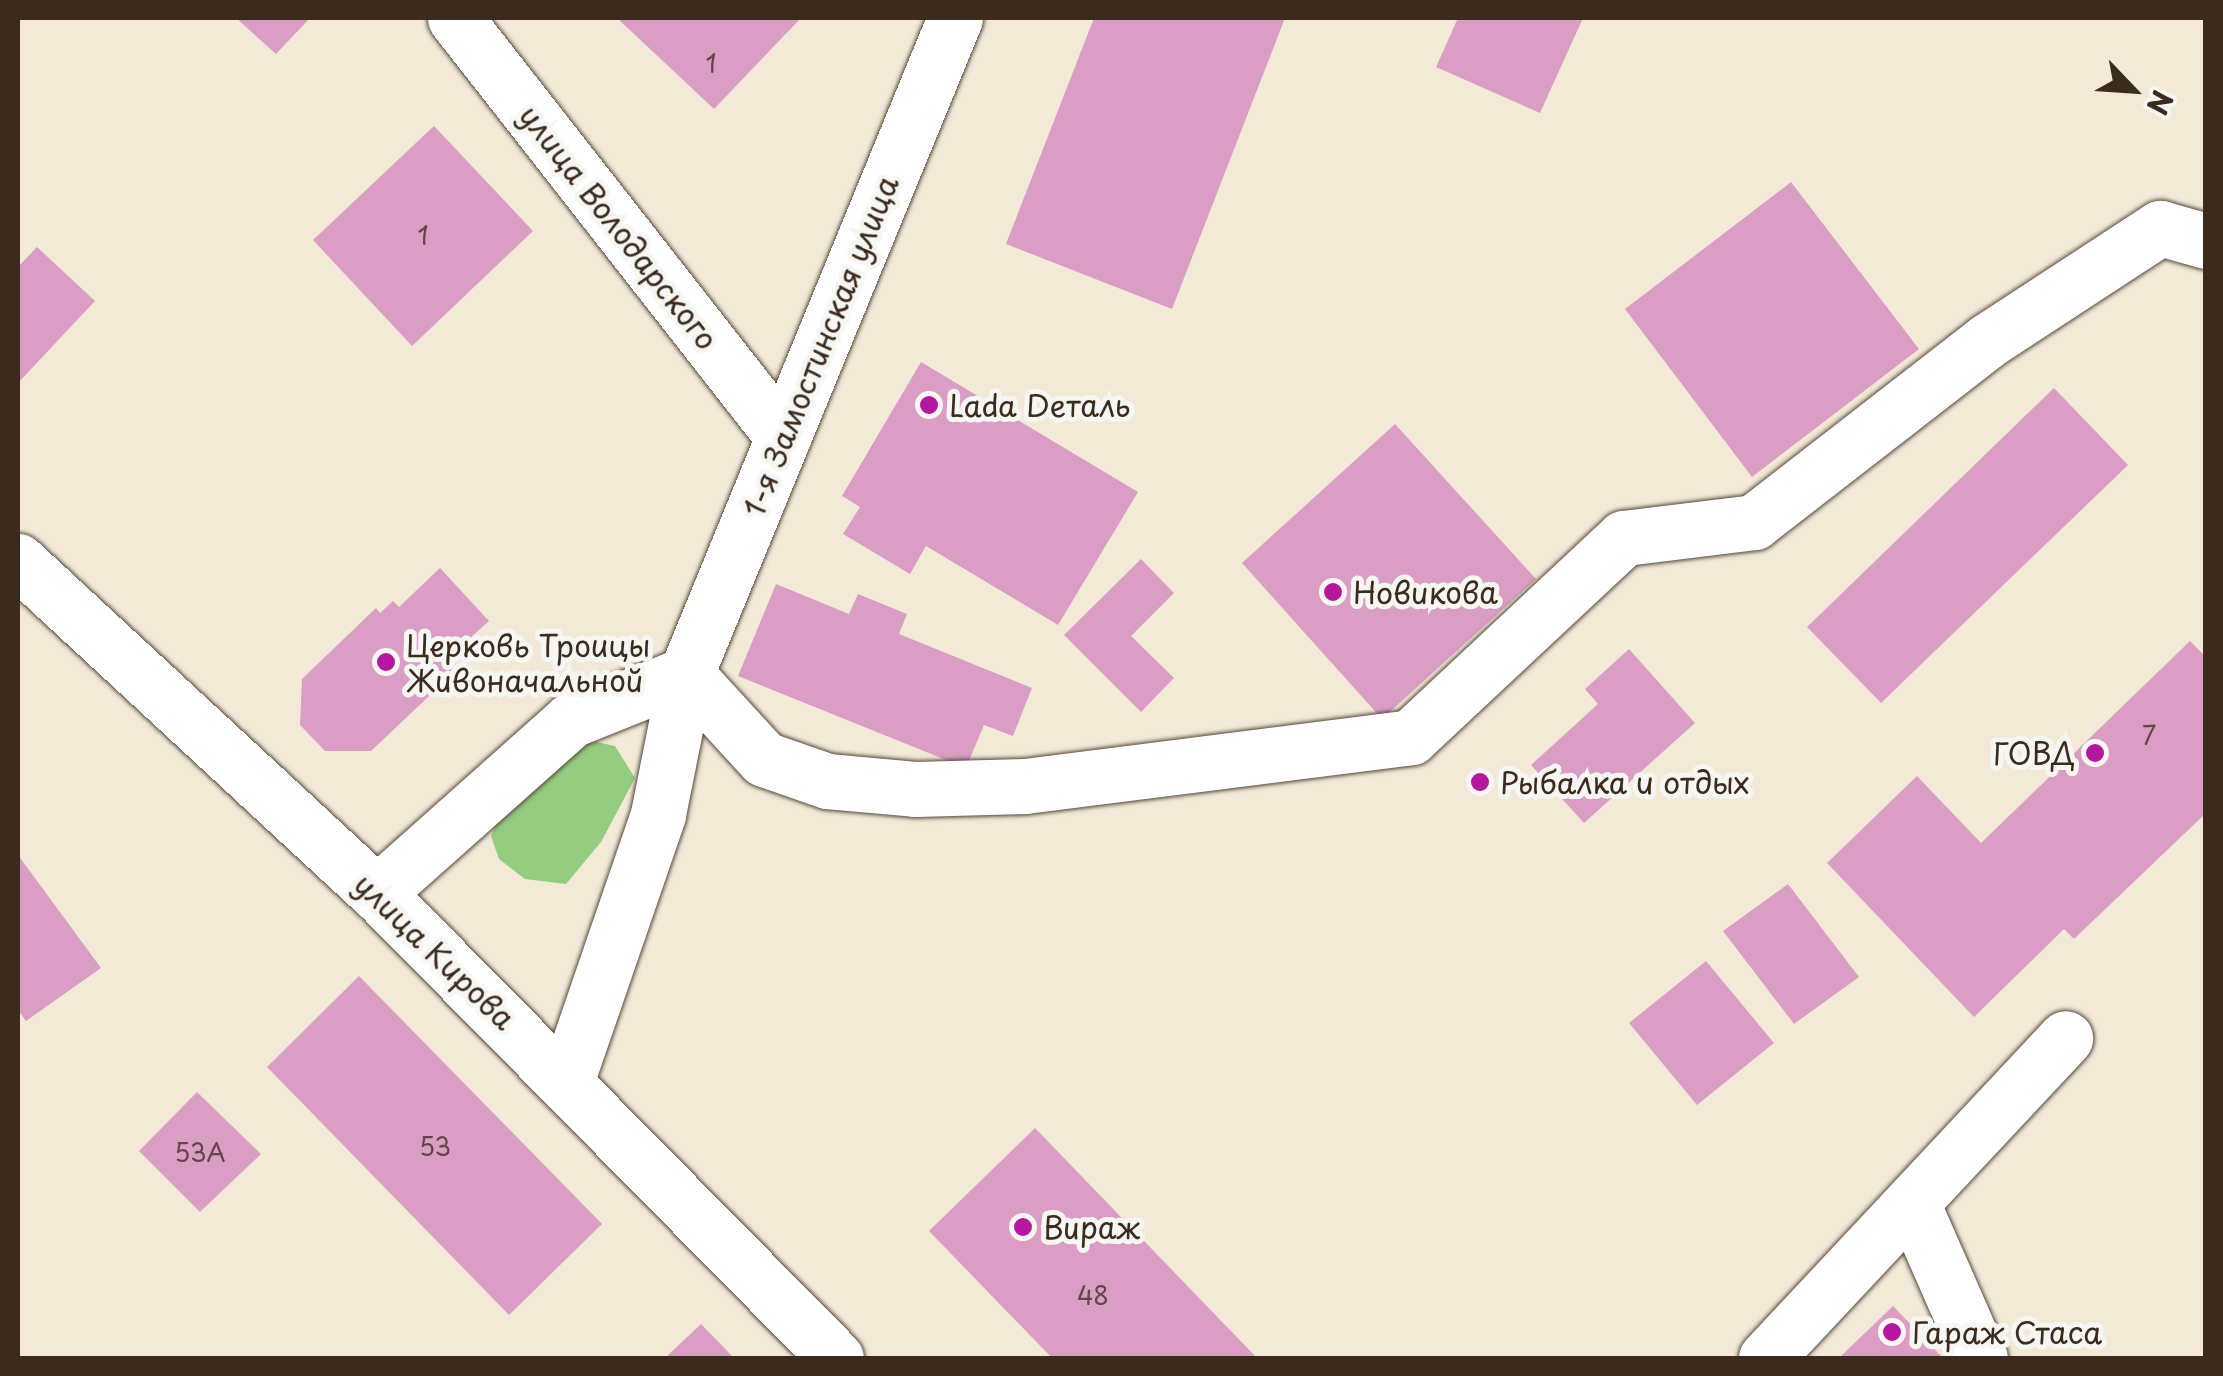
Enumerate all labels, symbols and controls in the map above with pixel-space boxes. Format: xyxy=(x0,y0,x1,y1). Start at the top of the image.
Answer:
north arrow xyxy=(2083,40,2183,140)
house number: 1 xyxy=(705,48,717,78)
text: N xyxy=(2136,84,2185,122)
street label: улица Володарского xyxy=(512,97,726,357)
street label: 1-я Замостинская улица xyxy=(735,170,905,522)
house number: 1 xyxy=(417,220,429,250)
place label: Lada Dеталь xyxy=(949,387,1132,423)
marker: Lada Dеталь xyxy=(918,394,940,416)
place label: Новикова xyxy=(1353,574,1498,610)
marker: Новикова xyxy=(1322,581,1344,603)
place label: Церковь Троицы Живоначальной xyxy=(406,627,650,698)
marker: Церковь Троицы Живоначальной xyxy=(375,651,397,673)
house number: 7 xyxy=(2142,720,2156,750)
place label: ГОВД xyxy=(1993,735,2075,771)
marker: ГОВД xyxy=(2084,742,2106,764)
place label: Рыбалка и отдых xyxy=(1500,764,1752,800)
marker: Рыбалка и отдых xyxy=(1469,771,1491,793)
street label: улица Кирова xyxy=(347,865,523,1037)
house number: 53 xyxy=(419,1131,451,1161)
house number: 53А xyxy=(174,1137,226,1167)
place label: Вираж xyxy=(1043,1209,1140,1245)
marker: Вираж xyxy=(1012,1216,1034,1238)
house number: 48 xyxy=(1077,1280,1109,1310)
place label: Гараж Стаса xyxy=(1912,1314,2102,1350)
marker: Гараж Стаса xyxy=(1881,1321,1903,1343)

